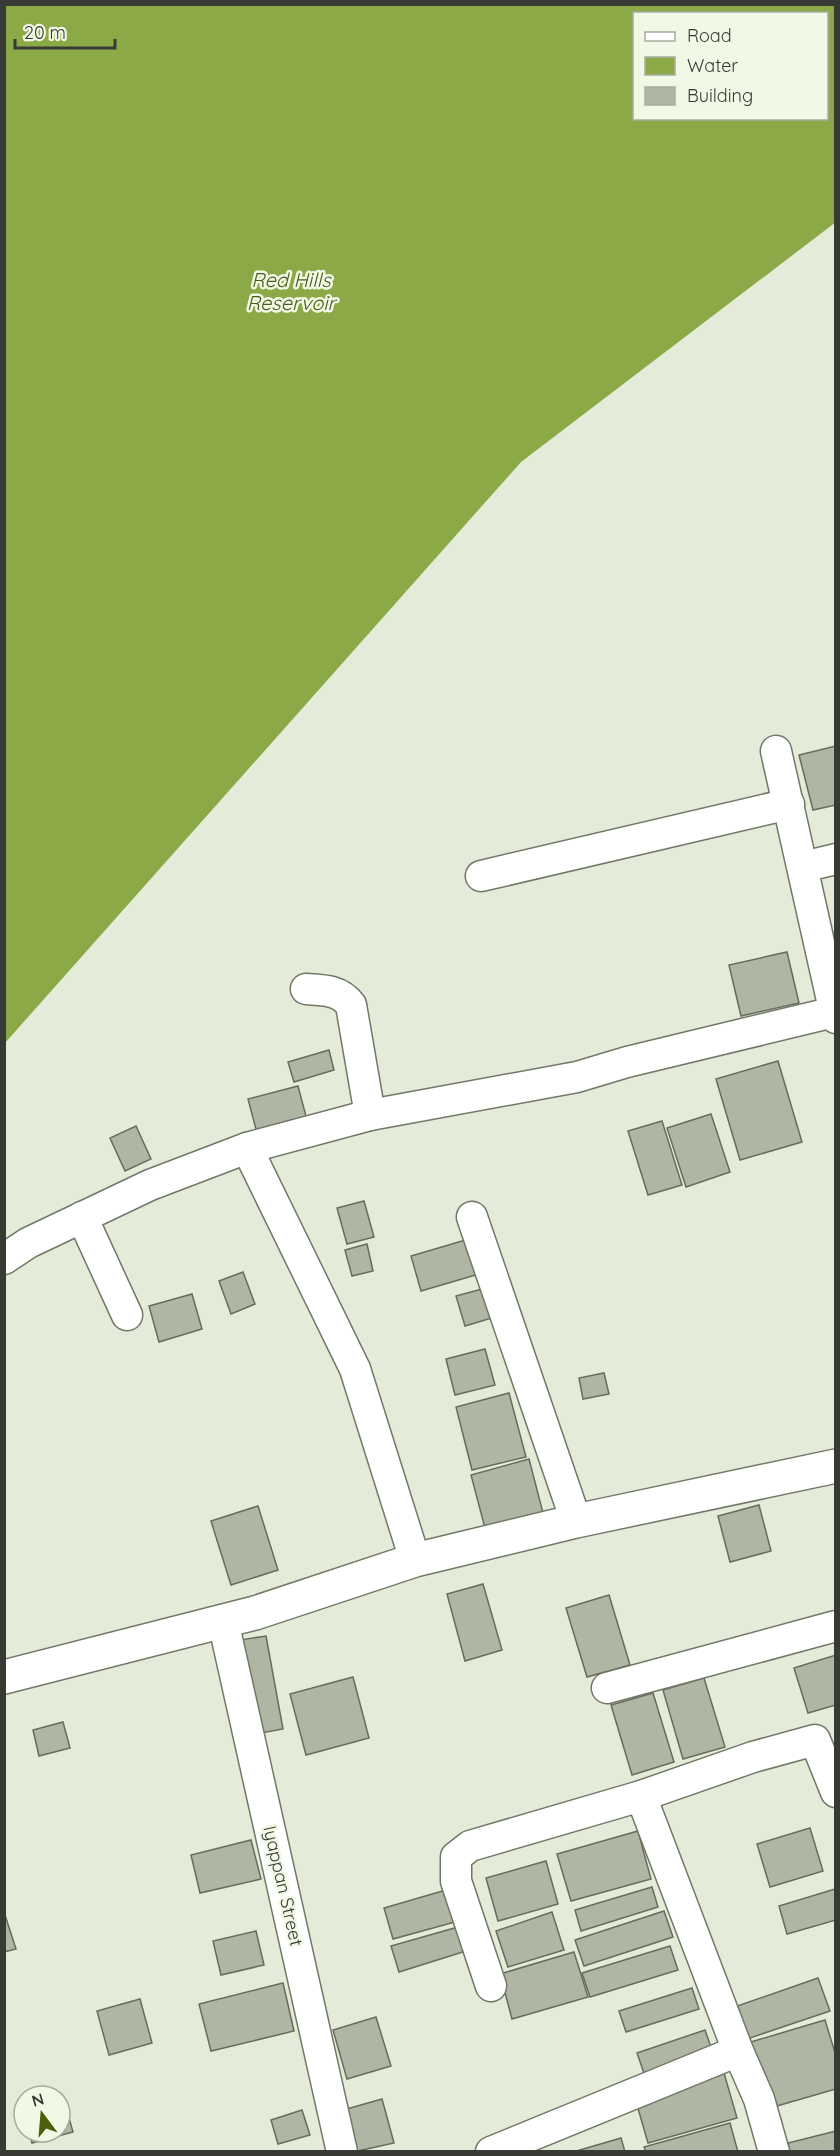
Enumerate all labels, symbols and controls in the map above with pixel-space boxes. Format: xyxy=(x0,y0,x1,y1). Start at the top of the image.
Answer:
scale bar xyxy=(15,12,116,50)
legend xyxy=(633,12,828,120)
text: 20 m xyxy=(24,21,66,44)
text: Road xyxy=(687,24,732,47)
text: Water xyxy=(687,54,738,77)
text: Building xyxy=(687,84,753,107)
water label: Red Hills Reservoir xyxy=(247,267,338,315)
street label: Iyappan Street xyxy=(258,1823,309,1948)
north arrow xyxy=(12,2084,72,2144)
text: N xyxy=(29,2088,46,2111)

